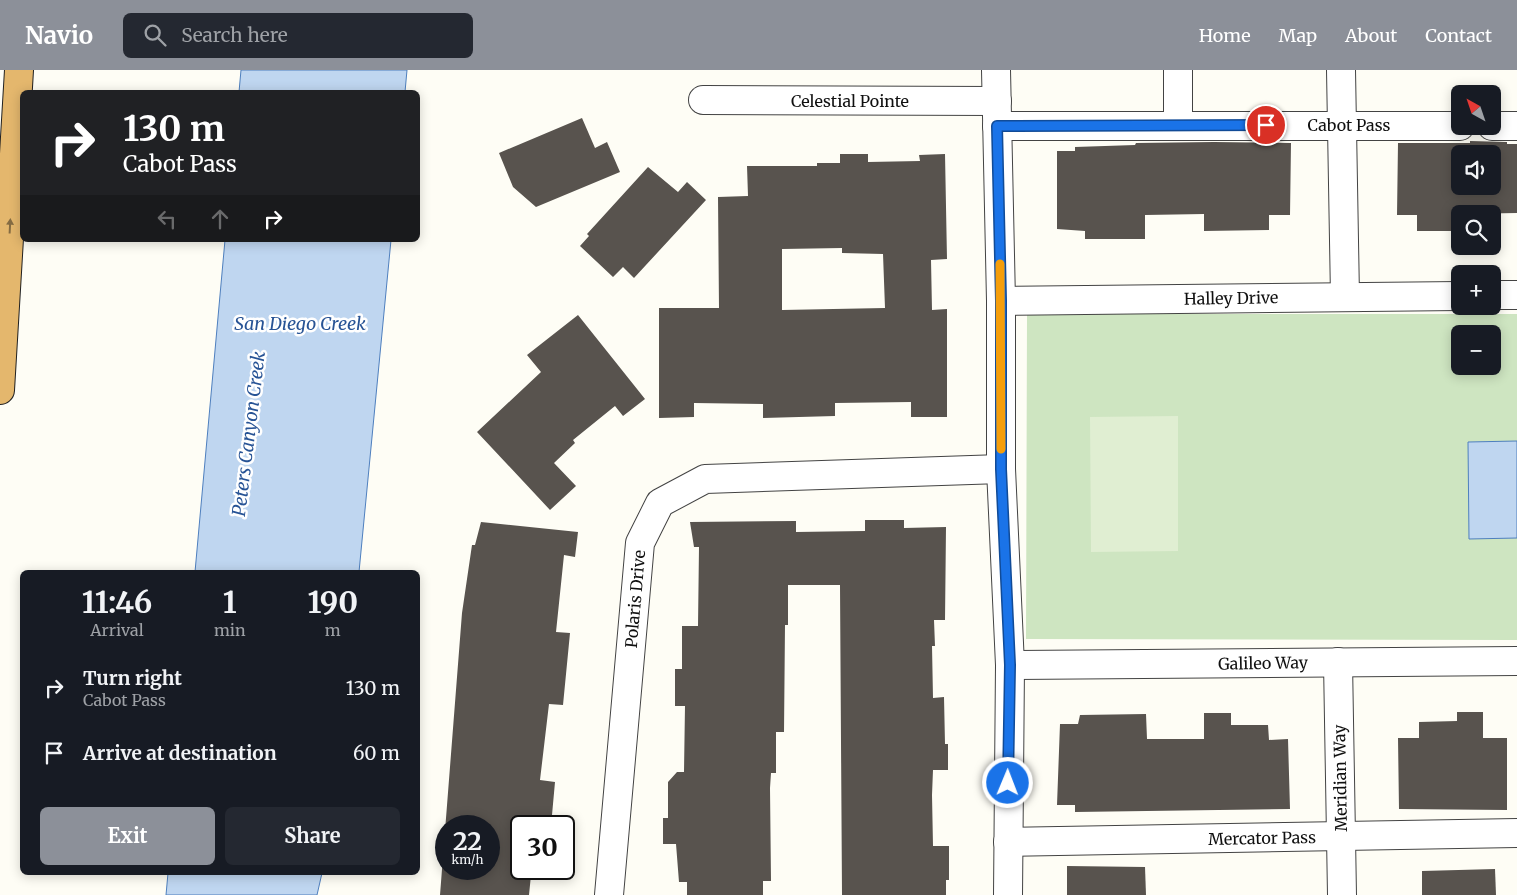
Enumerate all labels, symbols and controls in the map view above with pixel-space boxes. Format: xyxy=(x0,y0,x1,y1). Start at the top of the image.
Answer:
search box xyxy=(123,13,473,58)
text: Navio xyxy=(25,20,93,51)
icon: search xyxy=(141,21,169,49)
text: Search here xyxy=(181,23,288,47)
text: Home xyxy=(1199,24,1251,47)
text: Map xyxy=(1279,24,1317,47)
text: About xyxy=(1345,24,1397,47)
text: Contact xyxy=(1425,24,1492,47)
north arrow xyxy=(1451,85,1501,135)
map controls xyxy=(1451,85,1501,375)
street label: Celestial Pointe xyxy=(791,91,909,111)
pin xyxy=(1245,104,1287,146)
text: 130 m xyxy=(123,107,225,151)
icon: right xyxy=(40,110,105,175)
icon: arrive xyxy=(1252,111,1280,139)
street label: Cabot Pass xyxy=(1308,115,1391,135)
button: sound xyxy=(1451,145,1501,195)
text: Cabot Pass xyxy=(123,150,237,178)
icon: left xyxy=(153,205,181,233)
icon: ahead xyxy=(206,205,234,233)
icon: right xyxy=(259,205,287,233)
button: search xyxy=(1451,205,1501,255)
one-way arrow xyxy=(6,218,14,234)
button: + xyxy=(1451,265,1501,315)
street label: Halley Drive xyxy=(1184,287,1278,309)
water label: San Diego Creek xyxy=(234,312,366,335)
button: − xyxy=(1451,325,1501,375)
water label: Peters Canyon Creek xyxy=(227,350,270,518)
street label: Polaris Drive xyxy=(621,549,649,649)
text: 11:46 xyxy=(82,583,152,621)
text: 1 xyxy=(223,583,237,621)
text: 190 xyxy=(307,583,358,621)
text: Arrival xyxy=(90,620,144,640)
text: min xyxy=(214,620,246,640)
text: m xyxy=(325,620,341,640)
street label: Galileo Way xyxy=(1218,652,1309,674)
text: Turn right xyxy=(83,666,182,690)
icon: right xyxy=(40,674,68,702)
text: 130 m xyxy=(346,676,400,700)
text: Cabot Pass xyxy=(83,690,166,710)
street label: Meridian Way xyxy=(1329,724,1351,832)
icon: arrive xyxy=(40,739,68,767)
text: Arrive at destination xyxy=(83,741,277,765)
text: 60 m xyxy=(353,741,400,765)
position arrow xyxy=(981,756,1033,808)
button: Exit xyxy=(40,807,215,865)
button: Share xyxy=(225,807,400,865)
speed limit sign: 30 xyxy=(510,815,575,880)
text: 22 xyxy=(453,825,482,857)
street label: Mercator Pass xyxy=(1208,827,1316,849)
text: km/h xyxy=(452,852,483,867)

